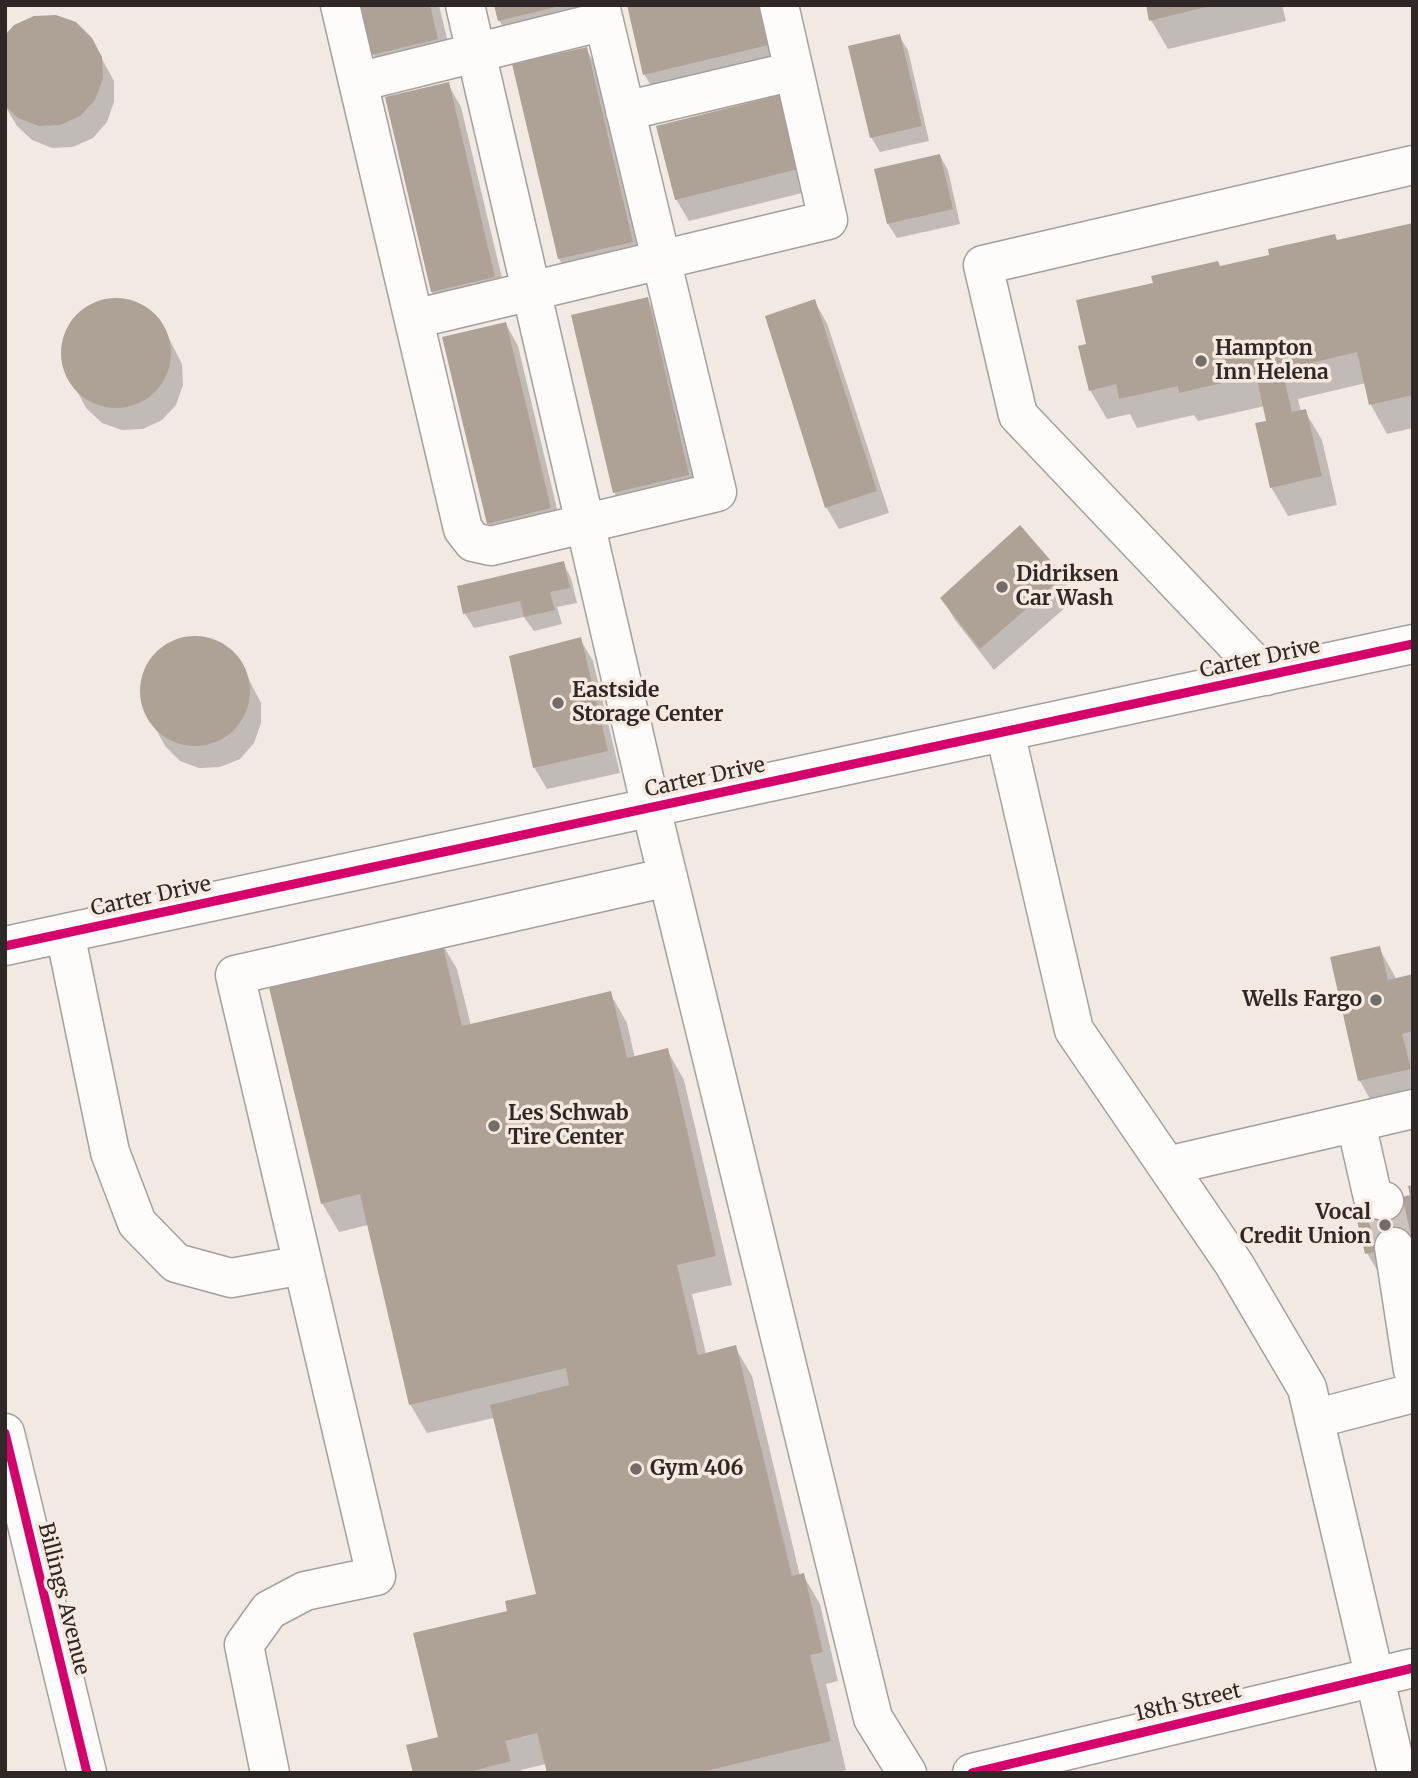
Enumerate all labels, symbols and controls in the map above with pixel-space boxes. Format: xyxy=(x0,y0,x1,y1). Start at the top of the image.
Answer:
place label: Hampton Inn Helena xyxy=(1215,336,1329,386)
marker: Hampton Inn Helena xyxy=(1193,353,1209,369)
place label: Didriksen Car Wash xyxy=(1016,562,1119,612)
marker: Didriksen Car Wash xyxy=(994,579,1010,595)
street label: Carter Drive xyxy=(1198,634,1322,684)
place label: Eastside Storage Center xyxy=(572,678,723,728)
marker: Eastside Storage Center xyxy=(550,695,566,711)
street label: Carter Drive xyxy=(643,753,767,803)
street label: Carter Drive xyxy=(89,872,213,922)
place label: Wells Fargo xyxy=(1242,987,1362,1013)
marker: Wells Fargo xyxy=(1368,992,1384,1008)
place label: Les Schwab Tire Center xyxy=(508,1101,629,1151)
marker: Les Schwab Tire Center xyxy=(486,1118,502,1134)
place label: Vocal Credit Union xyxy=(1240,1200,1371,1250)
marker: Vocal Credit Union xyxy=(1377,1217,1393,1233)
place label: Gym 406 xyxy=(650,1456,743,1482)
marker: Gym 406 xyxy=(628,1461,644,1477)
street label: Billings Avenue xyxy=(32,1520,94,1678)
street label: 18th Street xyxy=(1132,1679,1244,1727)

